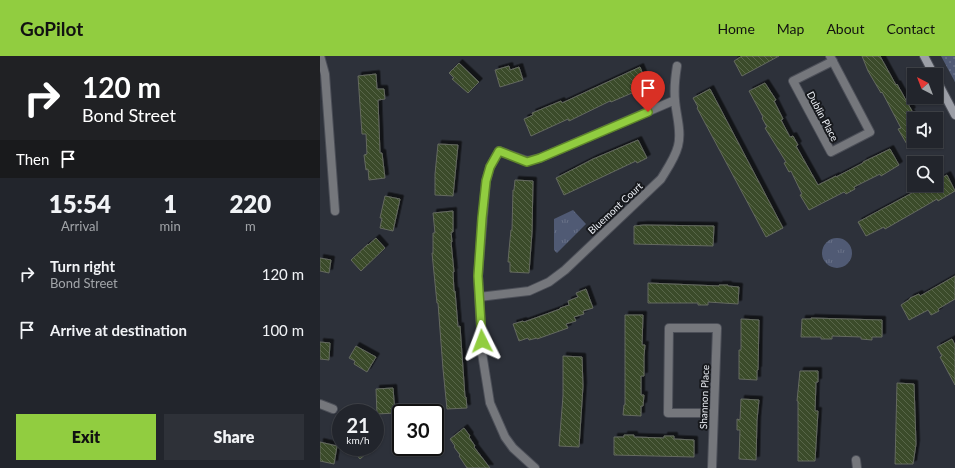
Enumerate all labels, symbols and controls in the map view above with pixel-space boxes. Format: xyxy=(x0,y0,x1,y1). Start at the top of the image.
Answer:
text: GoPilot xyxy=(20,17,83,40)
text: Home xyxy=(717,20,755,37)
text: Map xyxy=(777,20,804,37)
text: About xyxy=(826,20,864,37)
text: Contact xyxy=(886,20,935,37)
north arrow xyxy=(907,68,943,104)
map controls xyxy=(907,68,943,192)
text: 120 m xyxy=(82,70,161,104)
pin xyxy=(631,71,665,112)
icon: right xyxy=(16,72,68,124)
icon: arrive xyxy=(637,77,659,99)
street label: Dublin Place xyxy=(805,89,841,143)
text: Bond Street xyxy=(82,104,176,126)
button: sound xyxy=(907,112,943,148)
icon: arrive xyxy=(57,148,79,170)
text: Then xyxy=(16,150,49,168)
button: search xyxy=(907,156,943,192)
street label: Bluemont Court xyxy=(585,179,645,236)
text: 15:54 xyxy=(49,189,111,218)
text: 1 xyxy=(163,189,177,218)
text: 220 xyxy=(229,189,271,218)
text: Arrival xyxy=(61,218,99,234)
text: min xyxy=(160,218,181,234)
text: m xyxy=(245,218,256,234)
text: Turn right xyxy=(50,257,115,275)
icon: right xyxy=(16,263,38,285)
text: 120 m xyxy=(262,265,304,283)
text: Bond Street xyxy=(50,275,118,291)
icon: arrive xyxy=(16,319,38,341)
position arrow xyxy=(461,320,503,362)
text: Arrive at destination xyxy=(50,321,187,339)
text: 100 m xyxy=(262,321,304,339)
street label: Shannon Place xyxy=(697,365,711,429)
speed limit sign: 30 xyxy=(392,404,444,456)
text: 21 xyxy=(346,413,370,437)
button: Exit xyxy=(16,414,156,460)
button: Share xyxy=(164,414,304,460)
text: km/h xyxy=(346,434,370,446)

